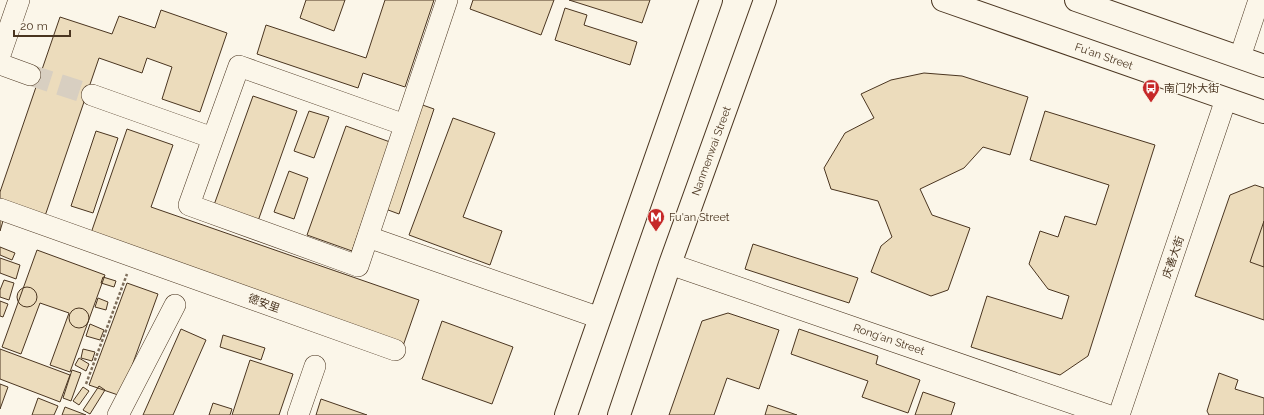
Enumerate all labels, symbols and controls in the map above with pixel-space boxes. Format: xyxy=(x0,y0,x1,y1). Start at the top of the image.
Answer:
scale bar xyxy=(14,12,70,38)
text: 20 m xyxy=(20,19,48,33)
street label: Fu'an Street xyxy=(1073,40,1135,73)
bus stop icon: 南门外大街 xyxy=(1141,78,1161,103)
place label: 南门外大街 xyxy=(1164,82,1219,95)
street label: Nanmenwai Street xyxy=(689,104,734,198)
metro station icon: Fu'an Street xyxy=(646,207,666,232)
place label: Fu'an Street xyxy=(669,211,730,224)
street label: 庆善大街 xyxy=(1160,234,1187,280)
street label: 德安里 xyxy=(246,292,282,315)
street label: Rong'an Street xyxy=(851,321,927,358)

